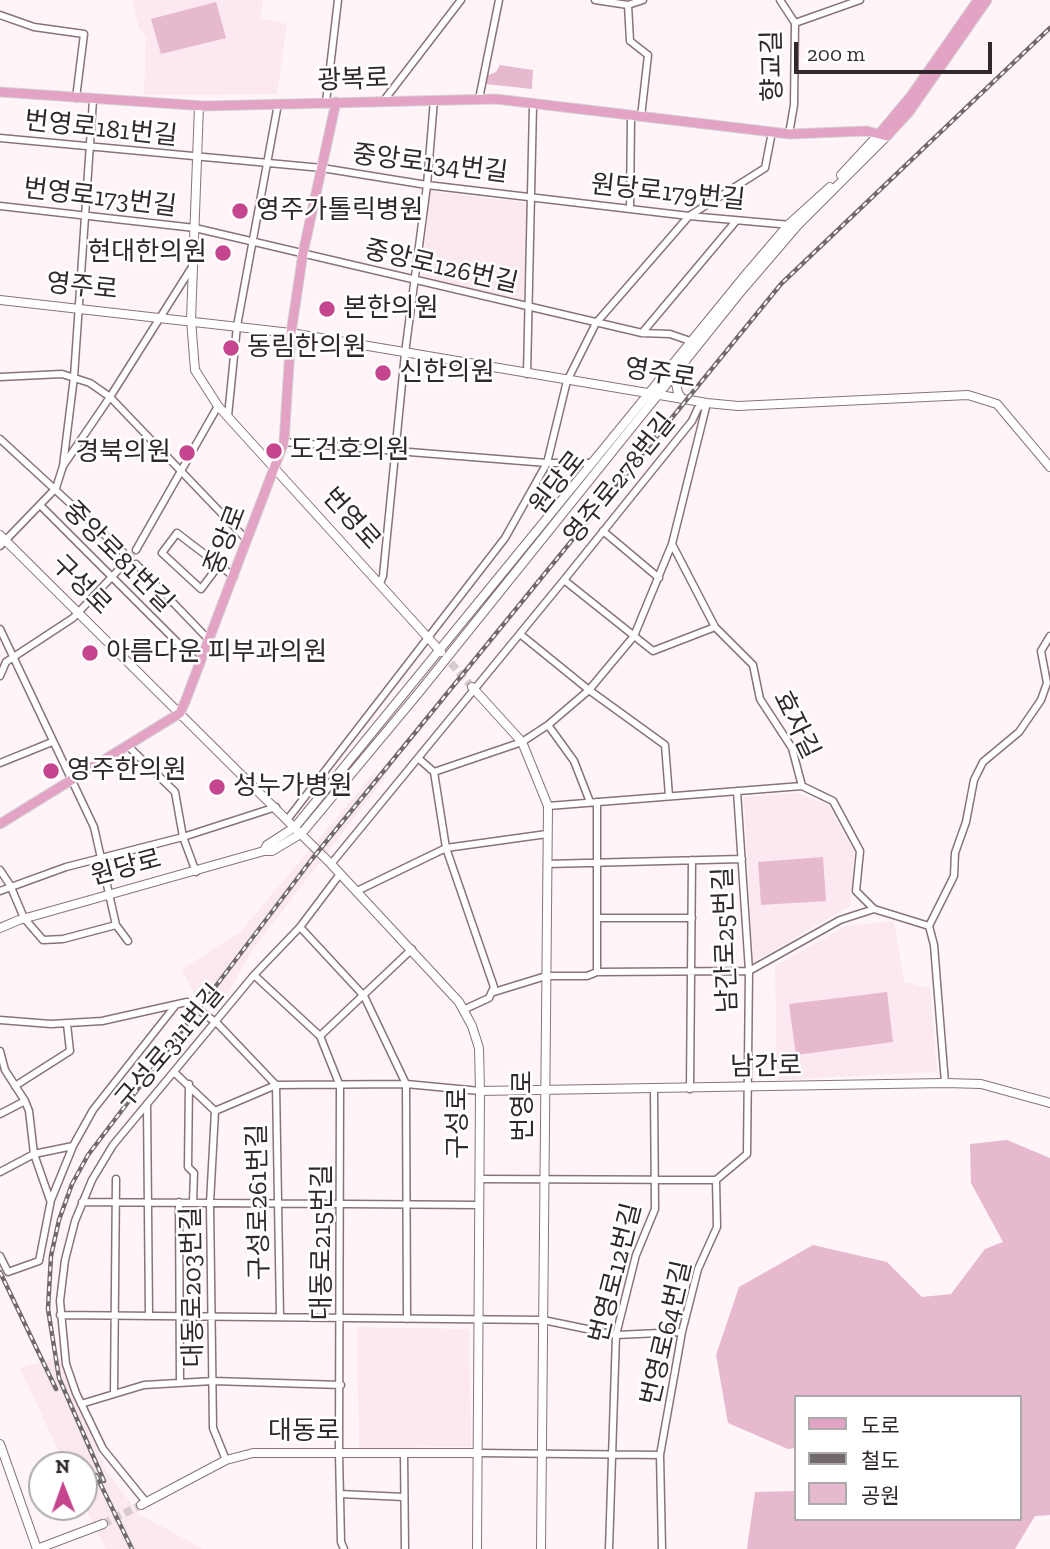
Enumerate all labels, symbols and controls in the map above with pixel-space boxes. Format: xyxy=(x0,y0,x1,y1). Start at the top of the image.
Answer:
scale bar xyxy=(798,28,996,72)
street label: 향교길 xyxy=(757,30,789,102)
text: 200 m xyxy=(807,41,865,66)
street label: 광복로 xyxy=(317,63,389,97)
street label: 번영로181번길 xyxy=(23,105,179,153)
street label: 중앙로134번길 xyxy=(351,139,509,189)
street label: 원당로179번길 xyxy=(589,169,747,217)
street label: 번영로173번길 xyxy=(22,173,178,223)
place label: 영주가톨릭병원 xyxy=(256,195,423,227)
marker: 영주가톨릭병원 xyxy=(230,201,250,221)
street label: 중앙로126번길 xyxy=(361,234,521,300)
place label: 현대한의원 xyxy=(87,237,207,269)
marker: 현대한의원 xyxy=(213,243,233,263)
street label: 영주로 xyxy=(45,268,119,306)
place label: 본한의원 xyxy=(343,293,439,325)
marker: 본한의원 xyxy=(317,299,337,319)
place label: 동림한의원 xyxy=(247,332,367,364)
marker: 동림한의원 xyxy=(221,338,241,358)
street label: 영주로 xyxy=(622,353,698,395)
place label: 신한의원 xyxy=(399,357,495,389)
marker: 신한의원 xyxy=(373,363,393,383)
street label: 영주로278번길 xyxy=(558,407,682,551)
place label: 도건호의원 xyxy=(290,435,410,467)
place label: 경북의원 xyxy=(75,437,171,469)
marker: 도건호의원 xyxy=(264,441,284,461)
marker: 경북의원 xyxy=(177,443,197,463)
street label: 원당로 xyxy=(524,445,592,521)
street label: 번영로 xyxy=(315,482,387,556)
street label: 중앙로81번길 xyxy=(56,495,180,619)
street label: 중앙로 xyxy=(199,501,253,579)
street label: 구성로 xyxy=(45,549,117,621)
place label: 아름다운 피부과의원 xyxy=(106,637,327,669)
marker: 아름다운 피부과의원 xyxy=(80,643,100,663)
street label: 효자길 xyxy=(766,686,826,764)
place label: 영주한의원 xyxy=(67,755,187,787)
marker: 영주한의원 xyxy=(41,761,61,781)
place label: 성누가병원 xyxy=(233,771,353,803)
marker: 성누가병원 xyxy=(207,777,227,797)
street label: 원당로 xyxy=(87,844,165,892)
street label: 남간로25번길 xyxy=(708,866,744,1014)
street label: 구성로311번길 xyxy=(109,979,231,1115)
street label: 남간로 xyxy=(730,1051,802,1083)
street label: 번영로 xyxy=(508,1070,540,1142)
street label: 구성로 xyxy=(443,1087,475,1159)
street label: 구성로261번길 xyxy=(242,1123,276,1281)
street label: 대동로215번길 xyxy=(307,1164,339,1320)
street label: 번영로12번길 xyxy=(584,1200,648,1346)
street label: 대동로203번길 xyxy=(176,1206,210,1368)
street label: 번영로64번길 xyxy=(635,1258,699,1408)
legend xyxy=(794,1395,1022,1521)
text: 도로 xyxy=(861,1413,900,1438)
street label: 대동로 xyxy=(268,1416,340,1448)
text: 철도 xyxy=(861,1448,900,1473)
north arrow xyxy=(28,1451,98,1521)
text: N xyxy=(55,1455,70,1478)
text: 공원 xyxy=(861,1483,900,1508)

